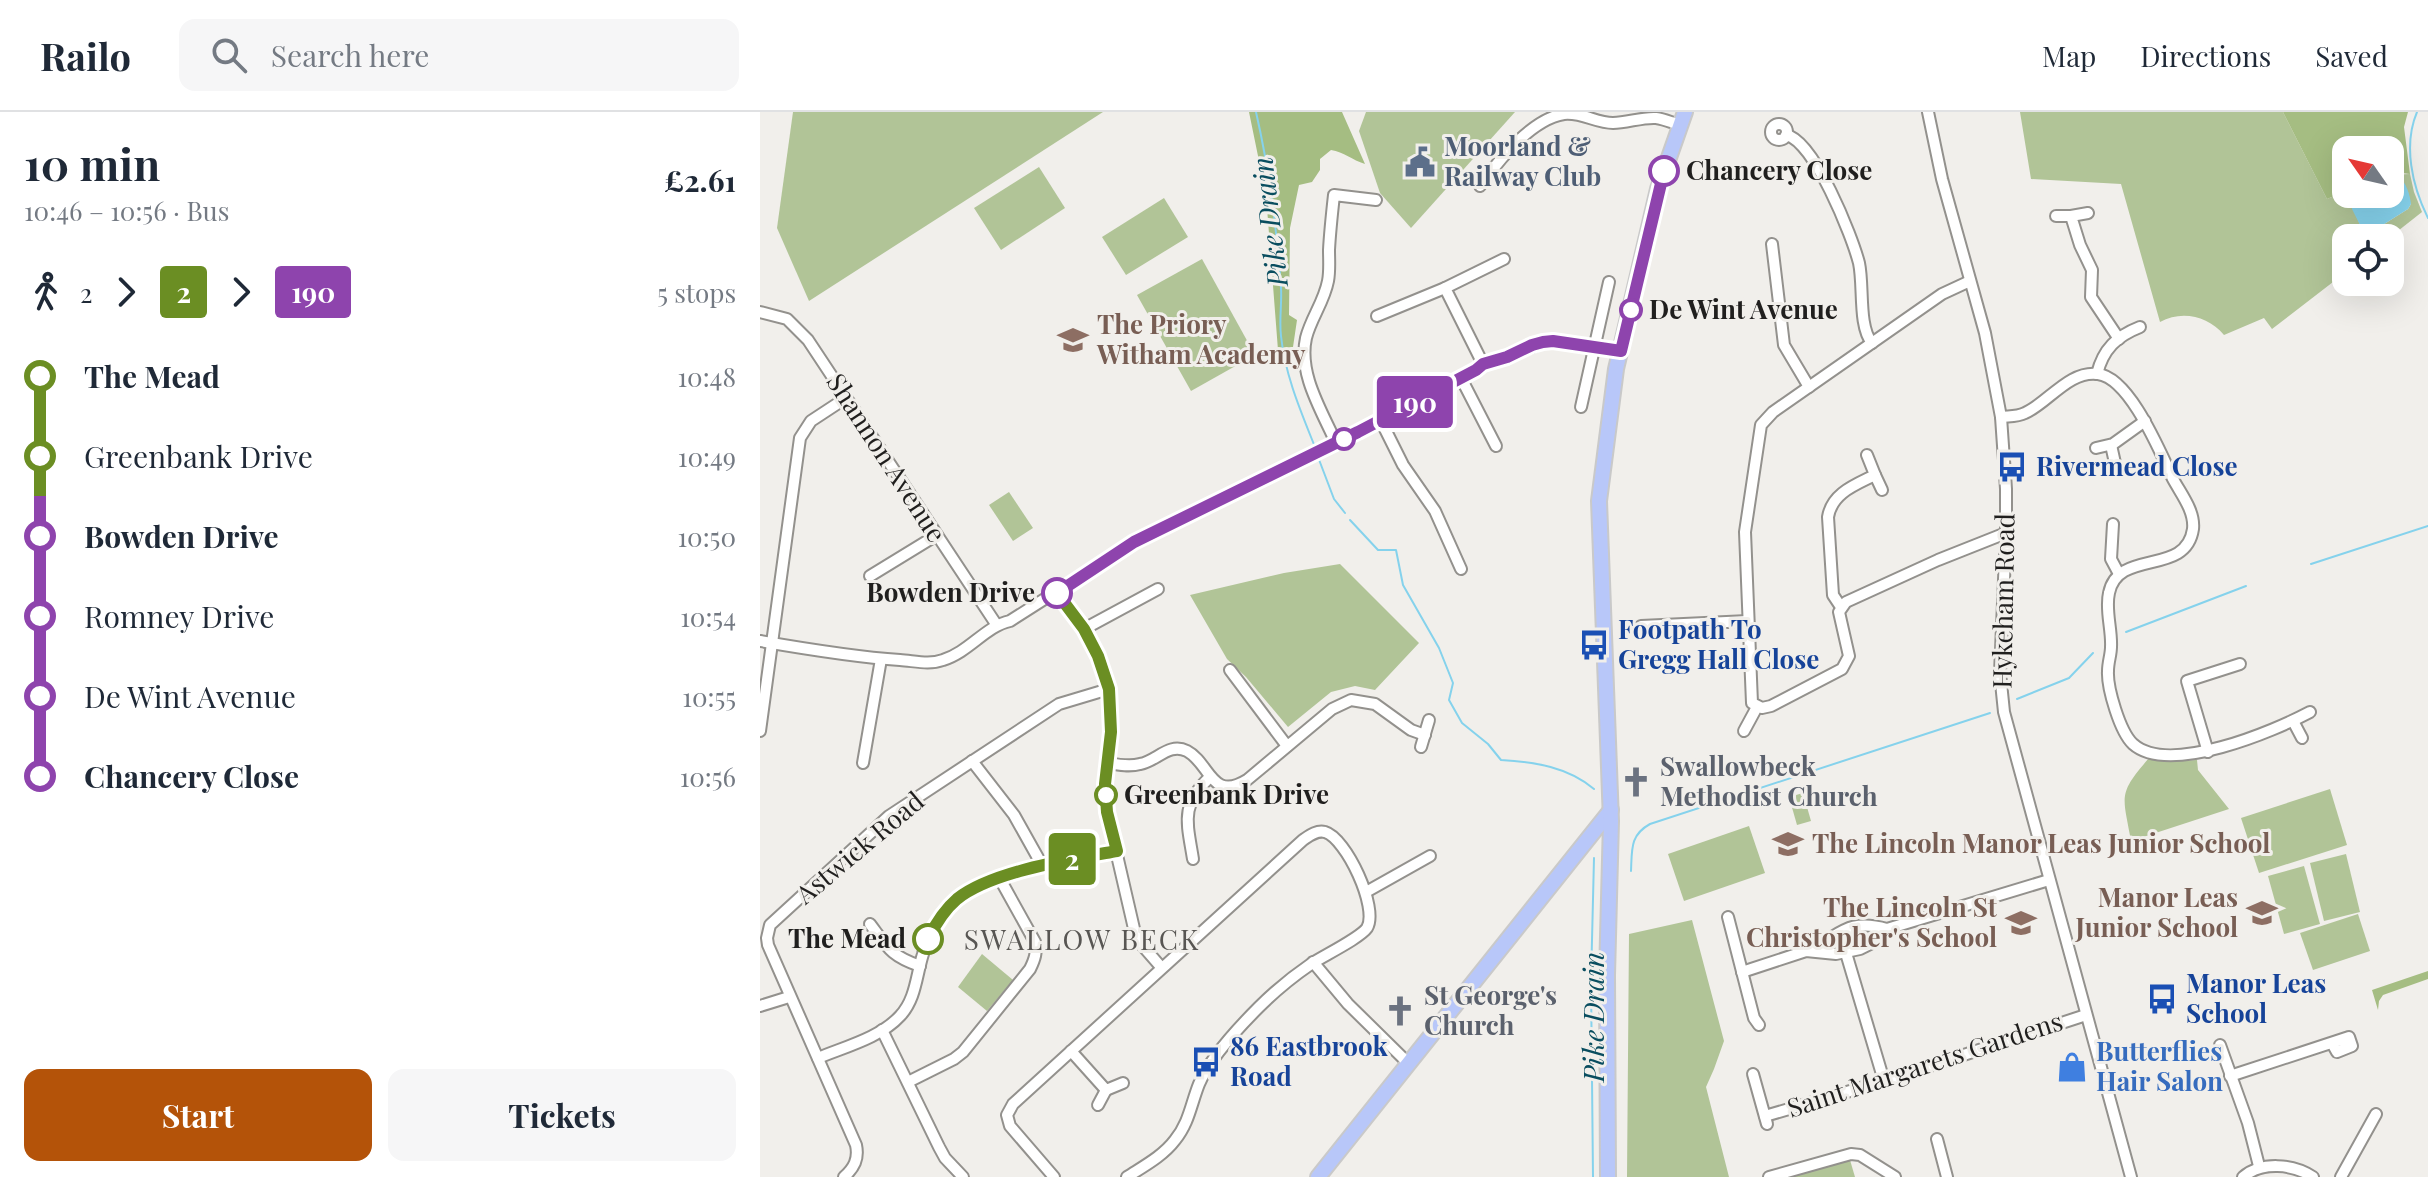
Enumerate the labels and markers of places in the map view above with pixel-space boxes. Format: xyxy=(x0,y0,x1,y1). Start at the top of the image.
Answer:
place label: Moorland & Railway Club xyxy=(1444,128,1601,193)
public building icon: Moorland & Railway Club xyxy=(1403,145,1437,179)
place label: Chancery Close xyxy=(1686,152,1872,187)
marker: Chancery Close xyxy=(1649,156,1679,186)
place label: De Wint Avenue xyxy=(1649,291,1838,326)
marker: De Wint Avenue xyxy=(1620,299,1642,321)
place label: The Priory Witham Academy xyxy=(1096,306,1306,371)
school or university icon: The Priory Witham Academy xyxy=(1056,323,1090,357)
unlabelled marker xyxy=(1333,428,1355,450)
place label: Rivermead Close xyxy=(2036,448,2238,483)
bus stop icon: Rivermead Close xyxy=(1995,450,2029,484)
place label: Bowden Drive xyxy=(866,574,1035,609)
marker: Bowden Drive xyxy=(1042,578,1072,608)
place label: Footpath To Gregg Hall Close xyxy=(1618,611,1819,676)
bus stop icon: Footpath To Gregg Hall Close xyxy=(1577,628,1611,662)
place label: Swallowbeck Methodist Church xyxy=(1660,748,1878,813)
church icon: Swallowbeck Methodist Church xyxy=(1619,765,1653,799)
place label: Greenbank Drive xyxy=(1124,776,1329,811)
marker: Greenbank Drive xyxy=(1095,784,1117,806)
place label: The Lincoln Manor Leas Junior School xyxy=(1812,825,2270,860)
school or university icon: The Lincoln Manor Leas Junior School xyxy=(1771,827,1805,861)
place label: Manor Leas Junior School xyxy=(2075,879,2238,944)
place label: The Lincoln St Christopher's School xyxy=(1746,889,1998,954)
school or university icon: Manor Leas Junior School xyxy=(2245,896,2279,930)
school or university icon: The Lincoln St Christopher's School xyxy=(2004,906,2038,940)
place label: The Mead xyxy=(788,920,906,955)
marker: The Mead xyxy=(913,924,943,954)
place label: Manor Leas School xyxy=(2186,965,2326,1030)
place label: St George's Church xyxy=(1424,977,1557,1042)
bus stop icon: Manor Leas School xyxy=(2145,982,2179,1016)
church icon: St George's Church xyxy=(1383,994,1417,1028)
place label: 86 Eastbrook Road xyxy=(1230,1028,1388,1093)
place label: Butterflies Hair Salon xyxy=(2096,1033,2223,1098)
bus stop icon: 86 Eastbrook Road xyxy=(1189,1045,1223,1079)
shop icon: Butterflies Hair Salon xyxy=(2055,1050,2089,1084)

